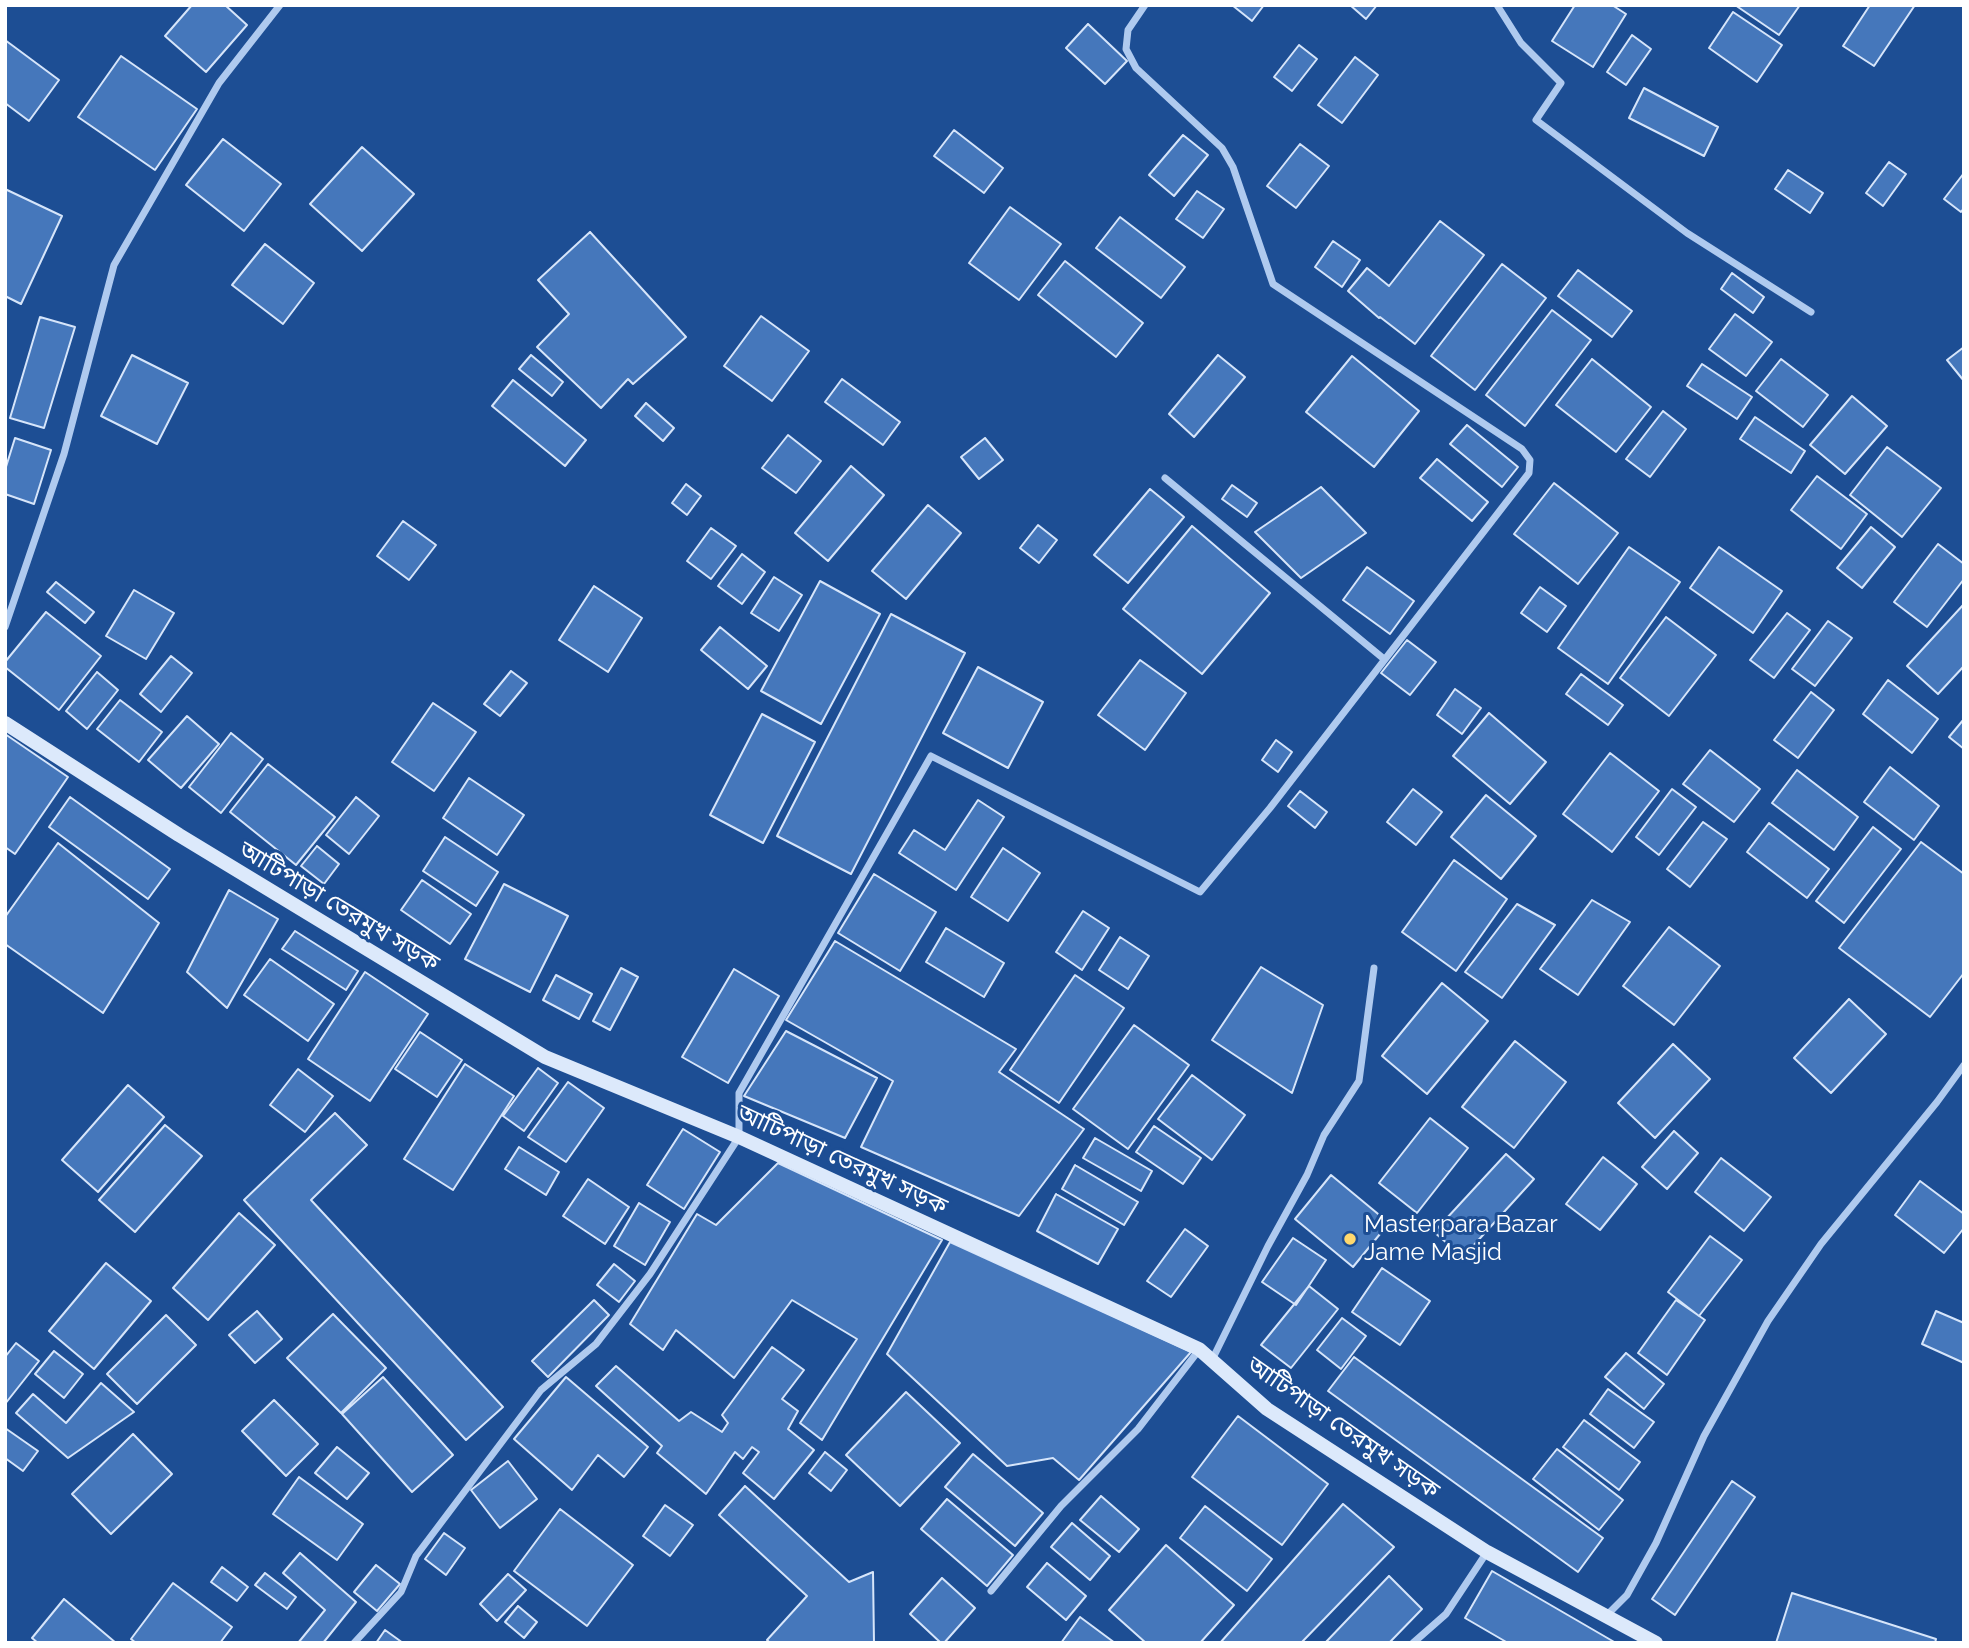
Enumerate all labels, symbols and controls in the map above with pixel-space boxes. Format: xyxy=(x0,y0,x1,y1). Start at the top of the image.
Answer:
street label: আটিপাড়া তেরমুখ সড়ক xyxy=(234,836,444,978)
street label: আটিপাড়া তেরমুখ সড়ক xyxy=(732,1099,952,1221)
place label: Masterpara Bazar Jame Masjid xyxy=(1364,1211,1558,1267)
marker: Masterpara Bazar Jame Masjid xyxy=(1342,1231,1358,1247)
street label: আটিপাড়া তেরমুখ সড়ক xyxy=(1241,1351,1445,1505)

